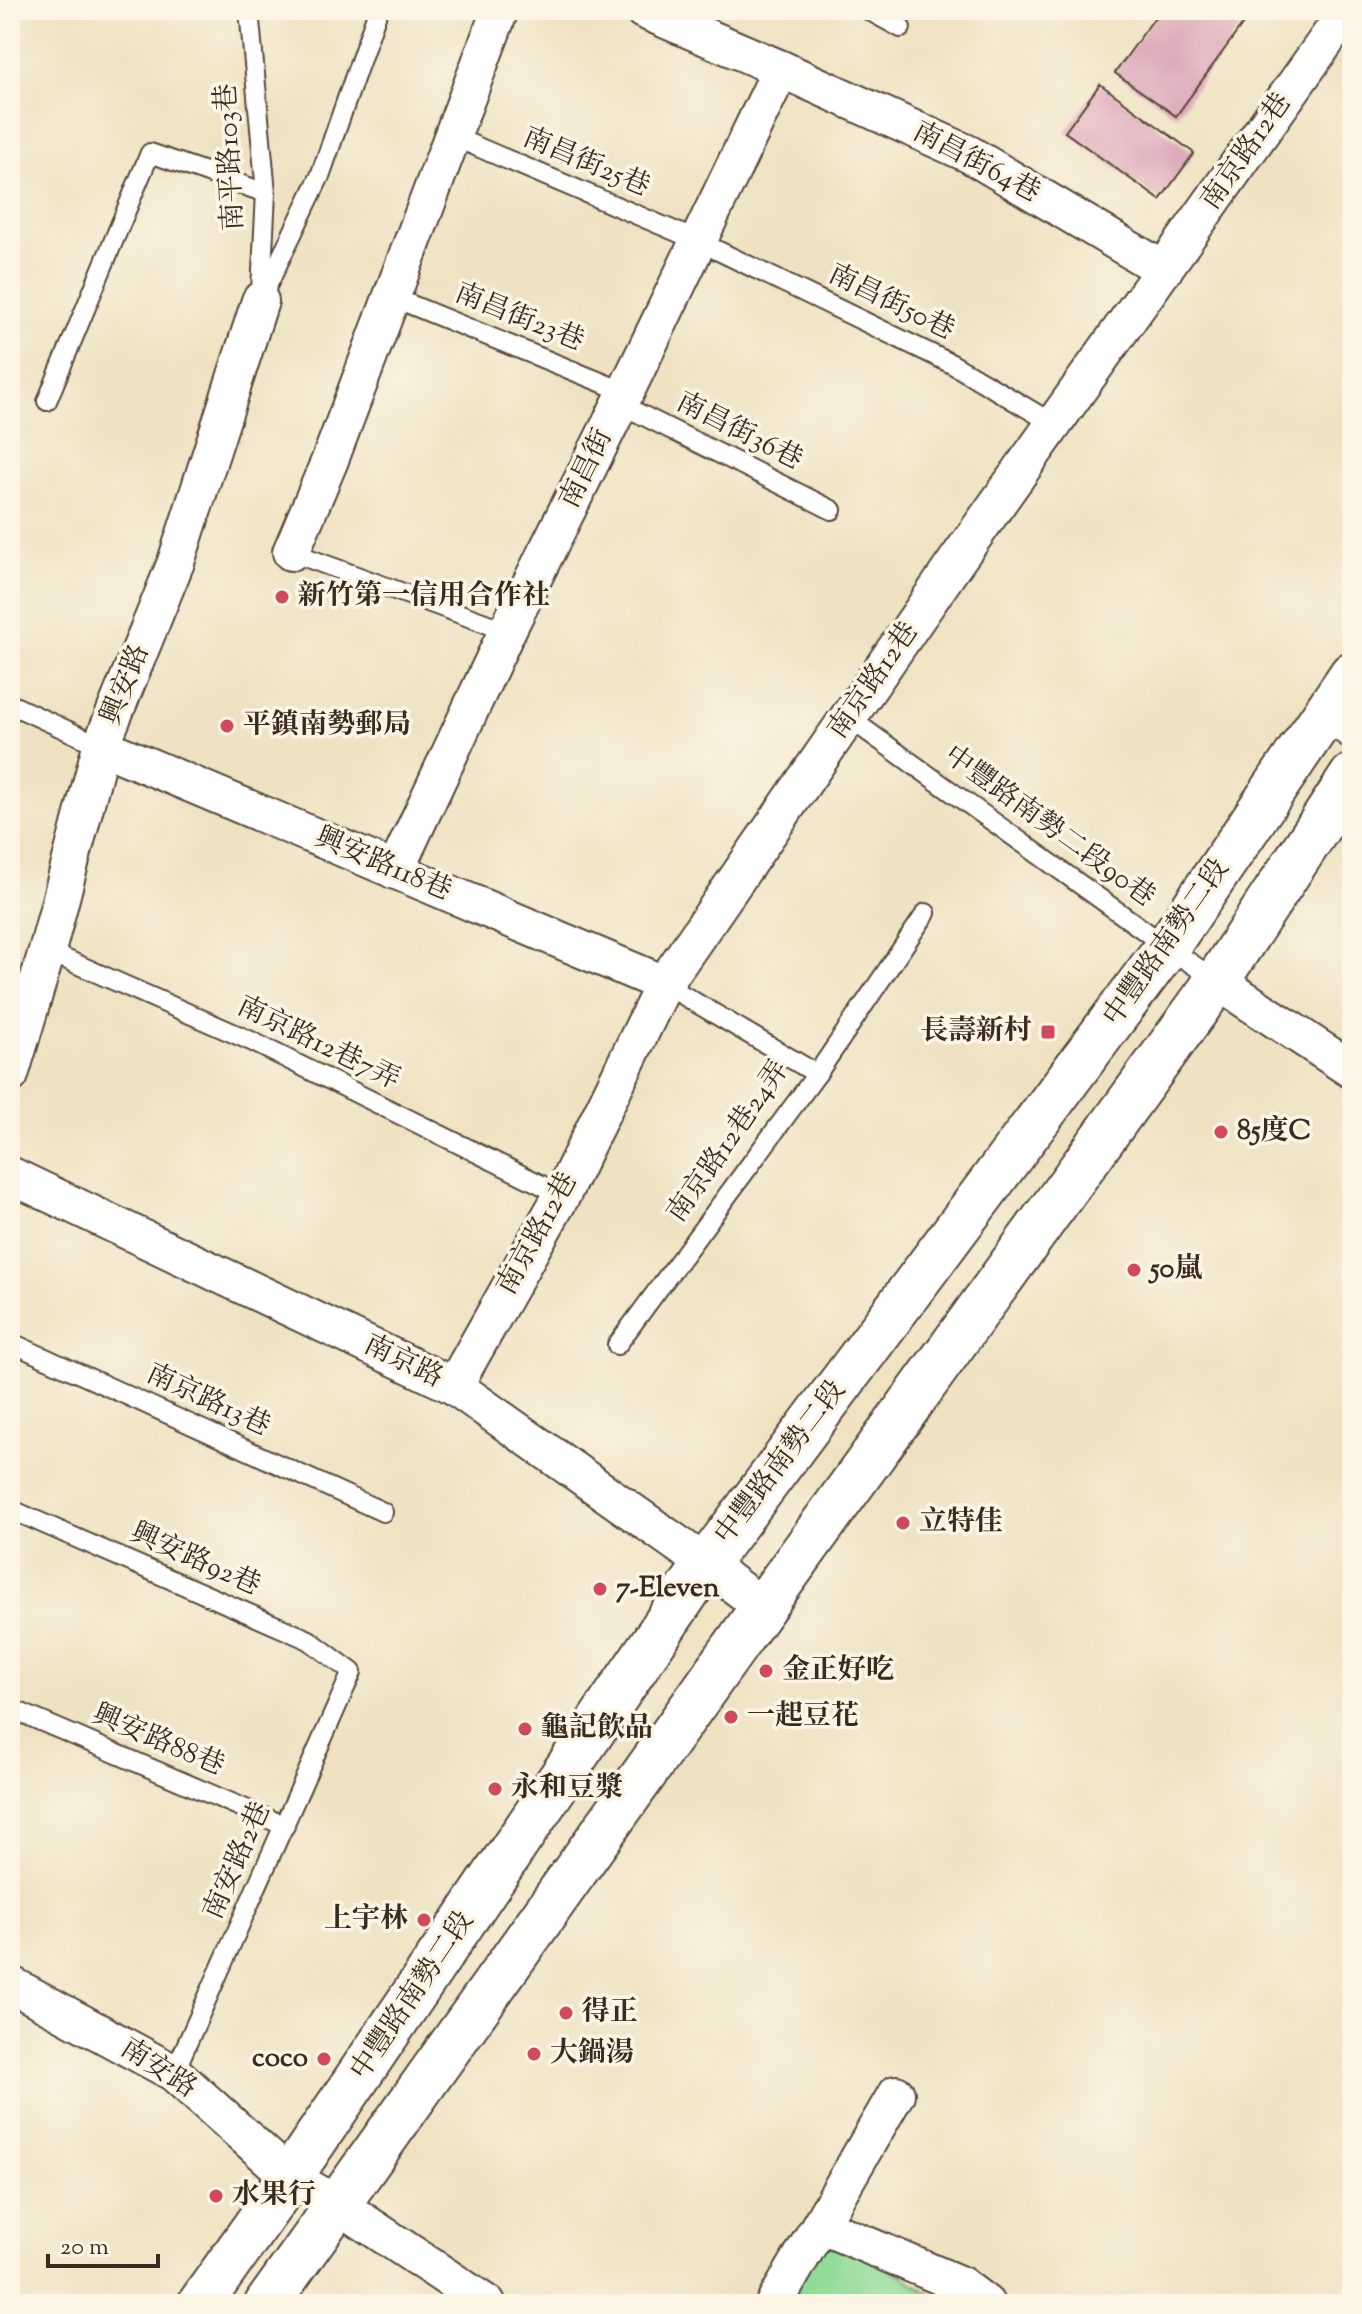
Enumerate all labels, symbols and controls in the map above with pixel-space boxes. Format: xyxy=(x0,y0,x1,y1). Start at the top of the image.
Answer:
street label: 南平路103巷 xyxy=(207,82,255,232)
street label: 南京路12巷 xyxy=(1192,85,1302,219)
street label: 南昌街64巷 xyxy=(905,113,1047,213)
street label: 南昌街25巷 xyxy=(516,118,656,208)
street label: 南昌街50巷 xyxy=(821,255,961,351)
street label: 南昌街23巷 xyxy=(448,274,590,362)
street label: 南昌街36巷 xyxy=(669,383,809,481)
street label: 南昌街 xyxy=(551,422,623,516)
place label: 新竹第一信用合作社 xyxy=(298,577,550,617)
marker: 新竹第一信用合作社 xyxy=(273,588,291,606)
street label: 南京路12巷 xyxy=(819,614,929,748)
street label: 興安路 xyxy=(92,639,160,731)
place label: 平鎮南勢郵局 xyxy=(243,706,411,746)
marker: 平鎮南勢郵局 xyxy=(218,717,236,735)
street label: 中豐路南勢二段90巷 xyxy=(935,737,1163,917)
street label: 興安路118巷 xyxy=(308,818,458,912)
street label: 中豐路南勢二段 xyxy=(1094,851,1240,1035)
street label: 南京路12巷7弄 xyxy=(230,987,406,1101)
place label: 長壽新村 xyxy=(920,1012,1032,1052)
marker: 長壽新村 xyxy=(1039,1023,1057,1041)
street label: 南京路12巷24弄 xyxy=(658,1053,800,1231)
place label: 85度C xyxy=(1237,1112,1311,1152)
marker: 85度C xyxy=(1212,1123,1230,1141)
street label: 南京路12巷 xyxy=(488,1165,588,1303)
place label: 50嵐 xyxy=(1148,1250,1202,1290)
marker: 50嵐 xyxy=(1125,1261,1143,1279)
street label: 南京路 xyxy=(356,1326,450,1398)
street label: 南京路13巷 xyxy=(139,1355,277,1447)
street label: 中豐路南勢二段 xyxy=(706,1373,856,1553)
place label: 立特佳 xyxy=(919,1503,1003,1543)
street label: 興安路92巷 xyxy=(124,1514,266,1606)
marker: 立特佳 xyxy=(894,1514,912,1532)
place label: 7-Eleven xyxy=(616,1569,720,1609)
marker: 7-Eleven xyxy=(591,1580,609,1598)
place label: 金正好吃 xyxy=(782,1651,894,1691)
marker: 金正好吃 xyxy=(757,1662,775,1680)
street label: 興安路88巷 xyxy=(86,1695,230,1787)
place label: 一起豆花 xyxy=(747,1697,859,1737)
marker: 一起豆花 xyxy=(722,1708,740,1726)
place label: 龜記飲品 xyxy=(541,1709,653,1749)
marker: 龜記飲品 xyxy=(516,1720,534,1738)
place label: 永和豆漿 xyxy=(511,1769,623,1809)
marker: 永和豆漿 xyxy=(486,1780,504,1798)
street label: 南安路2巷 xyxy=(194,1796,282,1926)
place label: 上宇林 xyxy=(324,1900,408,1940)
street label: 中豐路南勢二段 xyxy=(342,1904,484,2088)
marker: 上宇林 xyxy=(415,1911,433,1929)
place label: 得正 xyxy=(582,1993,638,2033)
marker: 得正 xyxy=(557,2004,575,2022)
street label: 南安路 xyxy=(112,2029,204,2109)
place label: 大鍋湯 xyxy=(550,2034,634,2074)
place label: coco xyxy=(252,2039,308,2079)
marker: 大鍋湯 xyxy=(525,2045,543,2063)
marker: coco xyxy=(315,2050,333,2068)
place label: 水果行 xyxy=(232,2176,316,2216)
marker: 水果行 xyxy=(207,2187,225,2205)
scale bar xyxy=(48,2218,158,2268)
text: 20 m xyxy=(60,2231,109,2265)

